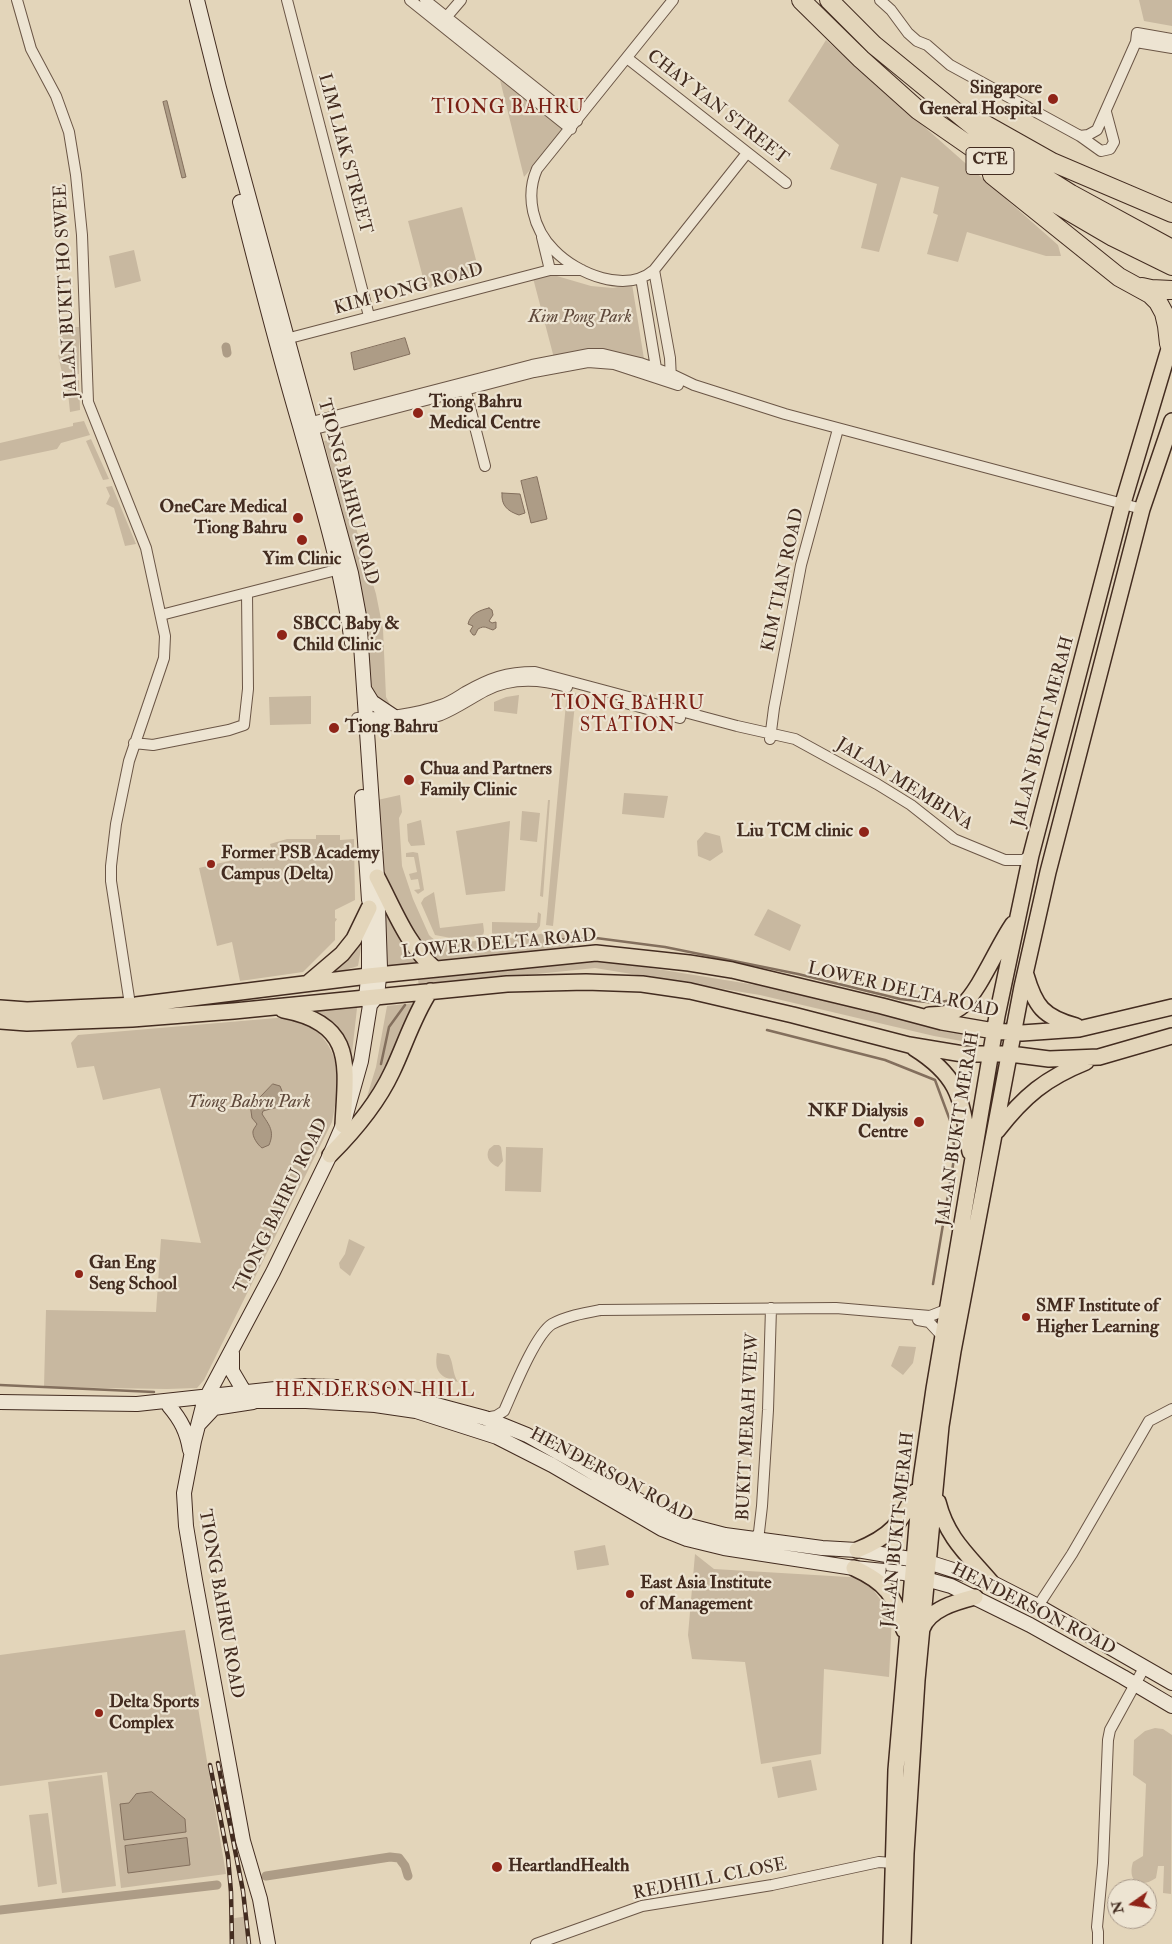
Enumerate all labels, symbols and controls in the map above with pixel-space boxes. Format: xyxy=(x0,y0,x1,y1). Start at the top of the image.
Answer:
street label: CHAY YAN STREET xyxy=(642,46,792,170)
street label: LIM LIAK STREET xyxy=(312,71,376,237)
place label: Singapore General Hospital xyxy=(919,78,1042,120)
marker: Singapore General Hospital xyxy=(1046,92,1060,106)
district label: TIONG BAHRU xyxy=(430,98,586,120)
road number: CTE xyxy=(966,148,1014,175)
street label: JALAN BUKIT HO SWEE xyxy=(51,183,83,399)
street label: KIM PONG ROAD xyxy=(332,260,486,320)
park label: Kim Pong Park xyxy=(528,307,632,329)
place label: Tiong Bahru Medical Centre xyxy=(429,392,540,434)
street label: TIONG BAHRU ROAD xyxy=(312,396,382,588)
marker: Tiong Bahru Medical Centre xyxy=(411,406,425,420)
place label: OneCare Medical Tiong Bahru xyxy=(160,497,287,540)
street label: KIM TIAN ROAD xyxy=(758,506,810,654)
marker: OneCare Medical Tiong Bahru xyxy=(291,511,305,525)
marker: Yim Clinic xyxy=(295,533,309,547)
place label: Yim Clinic xyxy=(263,549,341,571)
place label: SBCC Baby & Child Clinic xyxy=(293,614,400,656)
marker: SBCC Baby & Child Clinic xyxy=(275,628,289,642)
street label: JALAN BUKIT MERAH xyxy=(1008,634,1080,830)
district label: TIONG BAHRU STATION xyxy=(550,694,706,738)
place label: Tiong Bahru xyxy=(345,717,438,739)
marker: Tiong Bahru xyxy=(327,721,341,735)
street label: JALAN MEMBINA xyxy=(831,734,977,836)
place label: Chua and Partners Family Clinic xyxy=(420,759,552,802)
marker: Chua and Partners Family Clinic xyxy=(402,773,416,787)
place label: Liu TCM clinic xyxy=(736,821,853,843)
marker: Liu TCM clinic xyxy=(857,825,871,839)
place label: Former PSB Academy Campus (Delta) xyxy=(221,843,379,886)
marker: Former PSB Academy Campus (Delta) xyxy=(205,858,217,870)
street label: LOWER DELTA ROAD xyxy=(401,926,597,964)
street label: LOWER DELTA ROAD xyxy=(805,958,1001,1024)
street label: JALAN BUKIT MERAH xyxy=(933,1030,985,1228)
park label: Tiong Bahru Park xyxy=(187,1092,311,1114)
place label: NKF Dialysis Centre xyxy=(808,1101,908,1144)
street label: TIONG BAHRU ROAD xyxy=(230,1115,334,1297)
marker: NKF Dialysis Centre xyxy=(912,1115,926,1129)
place label: Gan Eng Seng School xyxy=(89,1253,177,1296)
marker: Gan Eng Seng School xyxy=(73,1268,85,1280)
place label: SMF Institute of Higher Learning xyxy=(1036,1296,1159,1338)
marker: SMF Institute of Higher Learning xyxy=(1020,1311,1032,1323)
street label: BUKIT MERAH VIEW xyxy=(733,1333,765,1521)
district label: HENDERSON HILL xyxy=(273,1381,477,1403)
street label: HENDERSON ROAD xyxy=(526,1424,696,1528)
street label: JALAN BUKIT MERAH xyxy=(878,1431,920,1629)
street label: TIONG BAHRU ROAD xyxy=(193,1508,247,1700)
street label: HENDERSON ROAD xyxy=(947,1559,1119,1661)
place label: East Asia Institute of Management xyxy=(640,1573,771,1616)
marker: East Asia Institute of Management xyxy=(624,1588,636,1600)
place label: Delta Sports Complex xyxy=(109,1692,199,1735)
marker: Delta Sports Complex xyxy=(93,1707,105,1719)
street label: REDHILL CLOSE xyxy=(631,1855,789,1905)
place label: HeartlandHealth xyxy=(508,1856,629,1878)
marker: HeartlandHealth xyxy=(490,1860,504,1874)
north arrow xyxy=(1107,1879,1157,1929)
text: N xyxy=(1108,1899,1128,1915)

